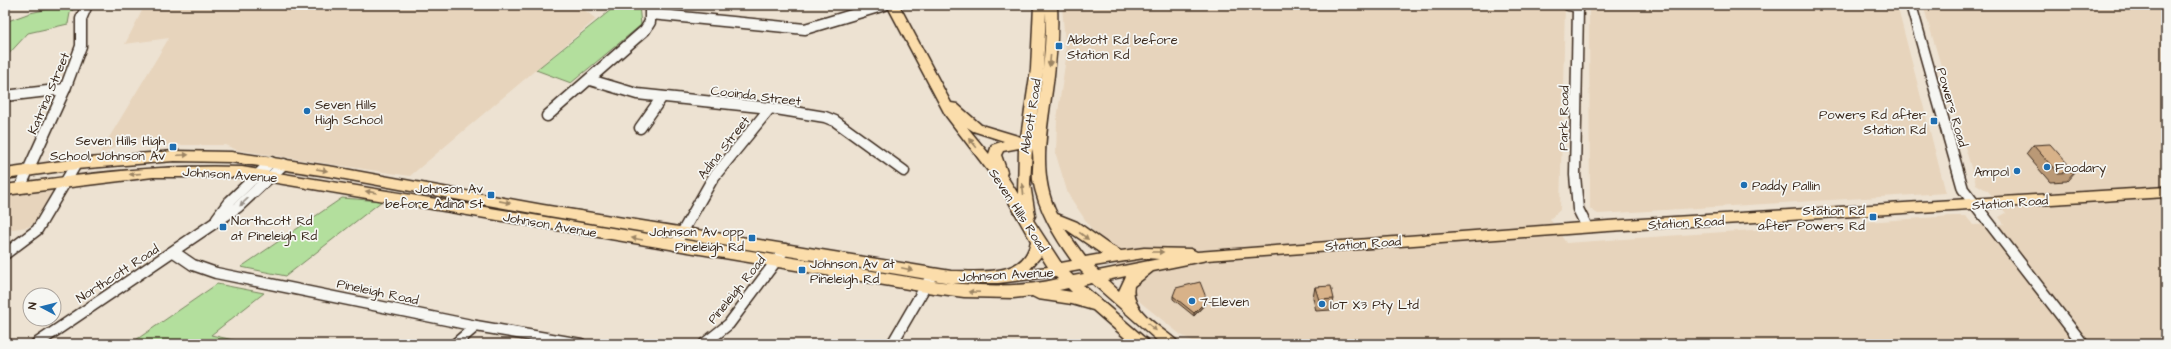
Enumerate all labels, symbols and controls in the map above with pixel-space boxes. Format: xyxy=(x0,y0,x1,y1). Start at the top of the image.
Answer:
place label: Abbott Rd before Station Rd xyxy=(1067,31,1178,64)
marker: Abbott Rd before Station Rd xyxy=(1054,41,1064,51)
street label: Katrina Street xyxy=(24,49,75,137)
one-way arrow xyxy=(1047,55,1053,67)
street label: Powers Road xyxy=(1932,65,1972,149)
street label: Abbott Road xyxy=(1016,77,1046,155)
street label: Cooinda Street xyxy=(710,82,803,111)
street label: Park Road xyxy=(1554,85,1574,151)
place label: Seven Hills High School xyxy=(315,96,383,130)
marker: Seven Hills High School xyxy=(302,106,312,116)
place label: Powers Rd after Station Rd xyxy=(1819,106,1926,139)
street label: Adina Street xyxy=(693,112,755,183)
marker: Powers Rd after Station Rd xyxy=(1929,116,1939,126)
place label: Seven Hills High School, Johnson Av xyxy=(50,132,166,165)
one-way arrow xyxy=(969,138,978,149)
marker: Seven Hills High School, Johnson Av xyxy=(168,142,178,152)
one-way arrow xyxy=(177,152,189,159)
place label: Foodary xyxy=(2055,159,2106,178)
marker: Foodary xyxy=(2042,162,2052,172)
street label: Johnson Avenue xyxy=(182,163,278,187)
place label: Ampol xyxy=(1974,163,2009,181)
street label: Seven Hills Road xyxy=(984,165,1052,256)
marker: Ampol xyxy=(2012,166,2022,176)
one-way arrow xyxy=(316,167,328,173)
one-way arrow xyxy=(129,170,141,177)
place label: Paddy Pallin xyxy=(1752,177,1821,196)
place label: Johnson Av before Adina St xyxy=(385,180,484,213)
marker: Paddy Pallin xyxy=(1739,180,1749,190)
one-way arrow xyxy=(1020,183,1027,195)
one-way arrow xyxy=(365,189,377,195)
marker: Johnson Av before Adina St xyxy=(486,190,496,200)
street label: Station Road xyxy=(1971,191,2049,215)
one-way arrow xyxy=(239,197,249,207)
one-way arrow xyxy=(499,200,511,206)
place label: Station Rd after Powers Rd xyxy=(1758,202,1865,235)
street label: Johnson Avenue xyxy=(502,208,598,242)
place label: Northcott Rd at Pineleigh Rd xyxy=(231,212,318,246)
street label: Station Road xyxy=(1647,212,1725,234)
marker: Station Rd after Powers Rd xyxy=(1868,212,1878,222)
marker: Northcott Rd at Pineleigh Rd xyxy=(218,222,228,232)
place label: Johnson Av opp Pineleigh Rd xyxy=(649,223,744,257)
one-way arrow xyxy=(1079,232,1090,240)
street label: Station Road xyxy=(1324,232,1402,256)
marker: Johnson Av opp Pineleigh Rd xyxy=(747,233,757,243)
one-way arrow xyxy=(630,236,643,242)
street label: Northcott Road xyxy=(73,240,163,307)
one-way arrow xyxy=(1152,249,1164,256)
street label: Pineleigh Road xyxy=(704,251,771,328)
place label: Johnson Av at Pineleigh Rd xyxy=(810,255,896,289)
street label: Johnson Avenue xyxy=(958,264,1054,286)
marker: Johnson Av at Pineleigh Rd xyxy=(797,265,807,275)
one-way arrow xyxy=(900,267,913,273)
street label: Pineleigh Road xyxy=(335,275,421,310)
north arrow xyxy=(22,287,62,327)
one-way arrow xyxy=(968,288,980,295)
place label: 7-Eleven xyxy=(1200,293,1250,311)
marker: 7-Eleven xyxy=(1187,296,1197,306)
place label: IoT X3 Pty Ltd xyxy=(1330,296,1419,315)
marker: IoT X3 Pty Ltd xyxy=(1317,299,1327,309)
text: N xyxy=(25,301,40,310)
one-way arrow xyxy=(1147,323,1157,332)

